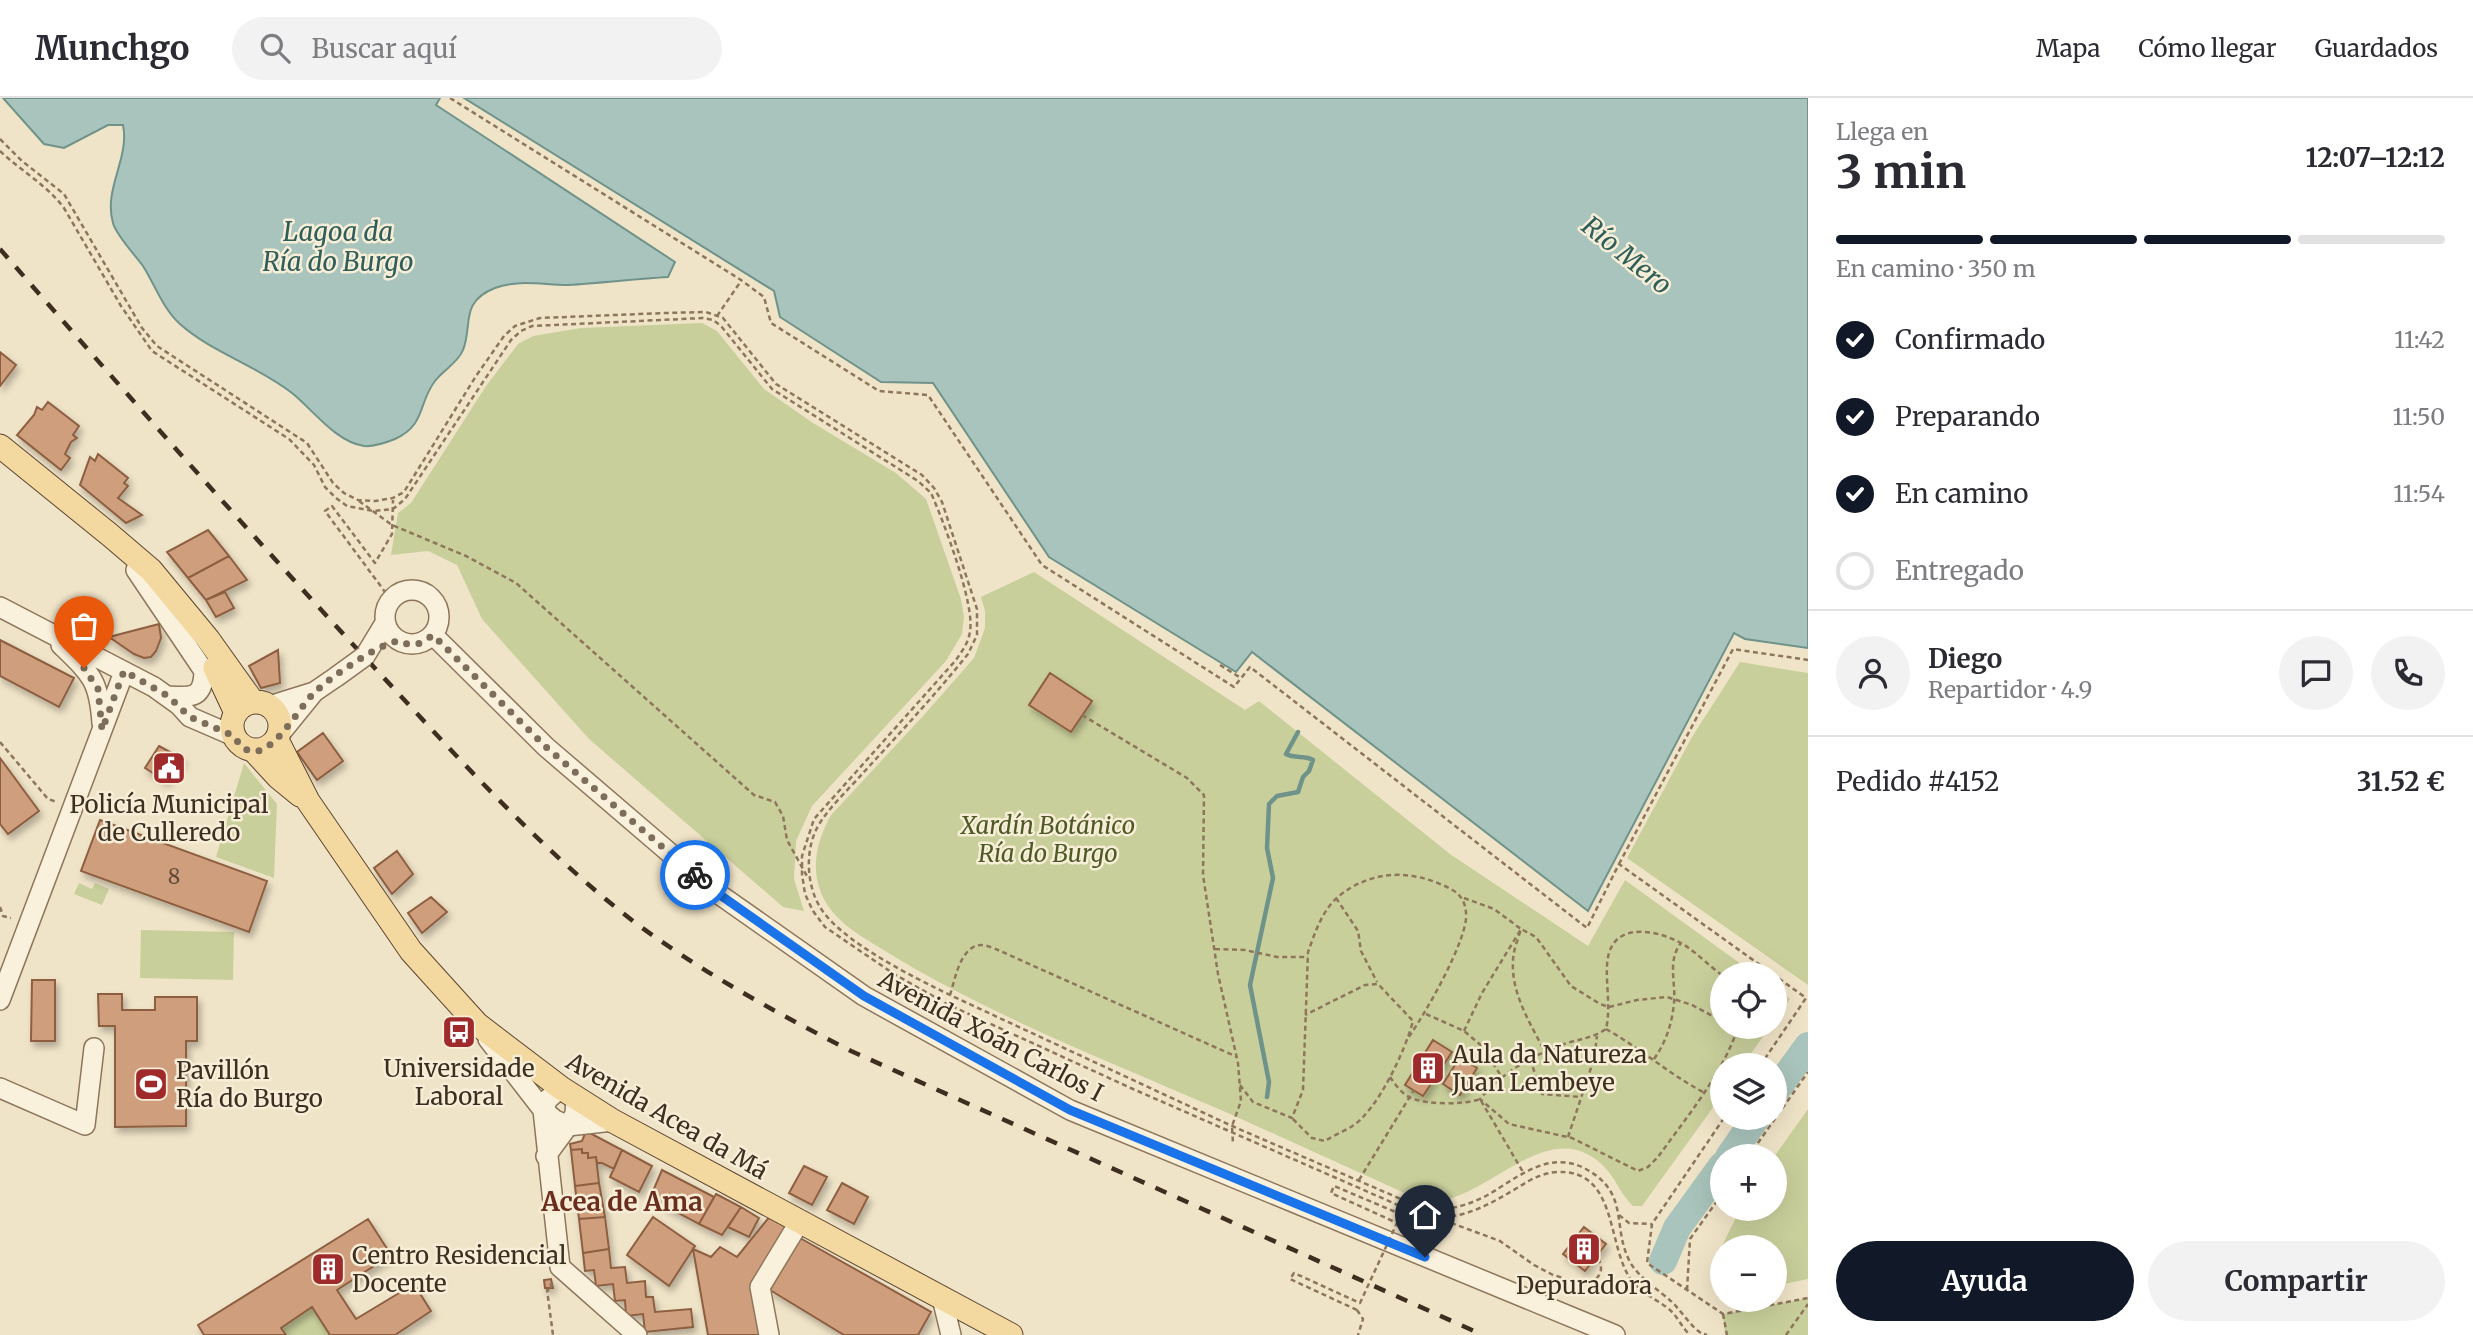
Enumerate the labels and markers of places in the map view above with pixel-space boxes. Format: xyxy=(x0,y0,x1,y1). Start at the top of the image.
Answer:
pin xyxy=(54,596,114,668)
public building icon: Policía Municipal de Culleredo xyxy=(150,749,188,787)
place label: Policía Municipal de Culleredo xyxy=(70,789,268,848)
bus stop icon: Universidade Laboral xyxy=(440,1013,478,1051)
place label: Aula da Natureza Juan Lembeye xyxy=(1451,1039,1647,1098)
building icon: Aula da Natureza Juan Lembeye xyxy=(1409,1049,1447,1087)
place label: Universidade Laboral xyxy=(383,1053,535,1112)
place label: Pavillón Ría do Burgo xyxy=(176,1055,323,1114)
sports icon: Pavillón Ría do Burgo xyxy=(132,1065,170,1103)
pin xyxy=(1395,1185,1455,1257)
building icon: Depuradora xyxy=(1565,1230,1603,1268)
place label: Centro Residencial Docente xyxy=(352,1240,567,1299)
building icon: Centro Residencial Docente xyxy=(309,1250,347,1288)
place label: Depuradora xyxy=(1516,1270,1652,1301)

